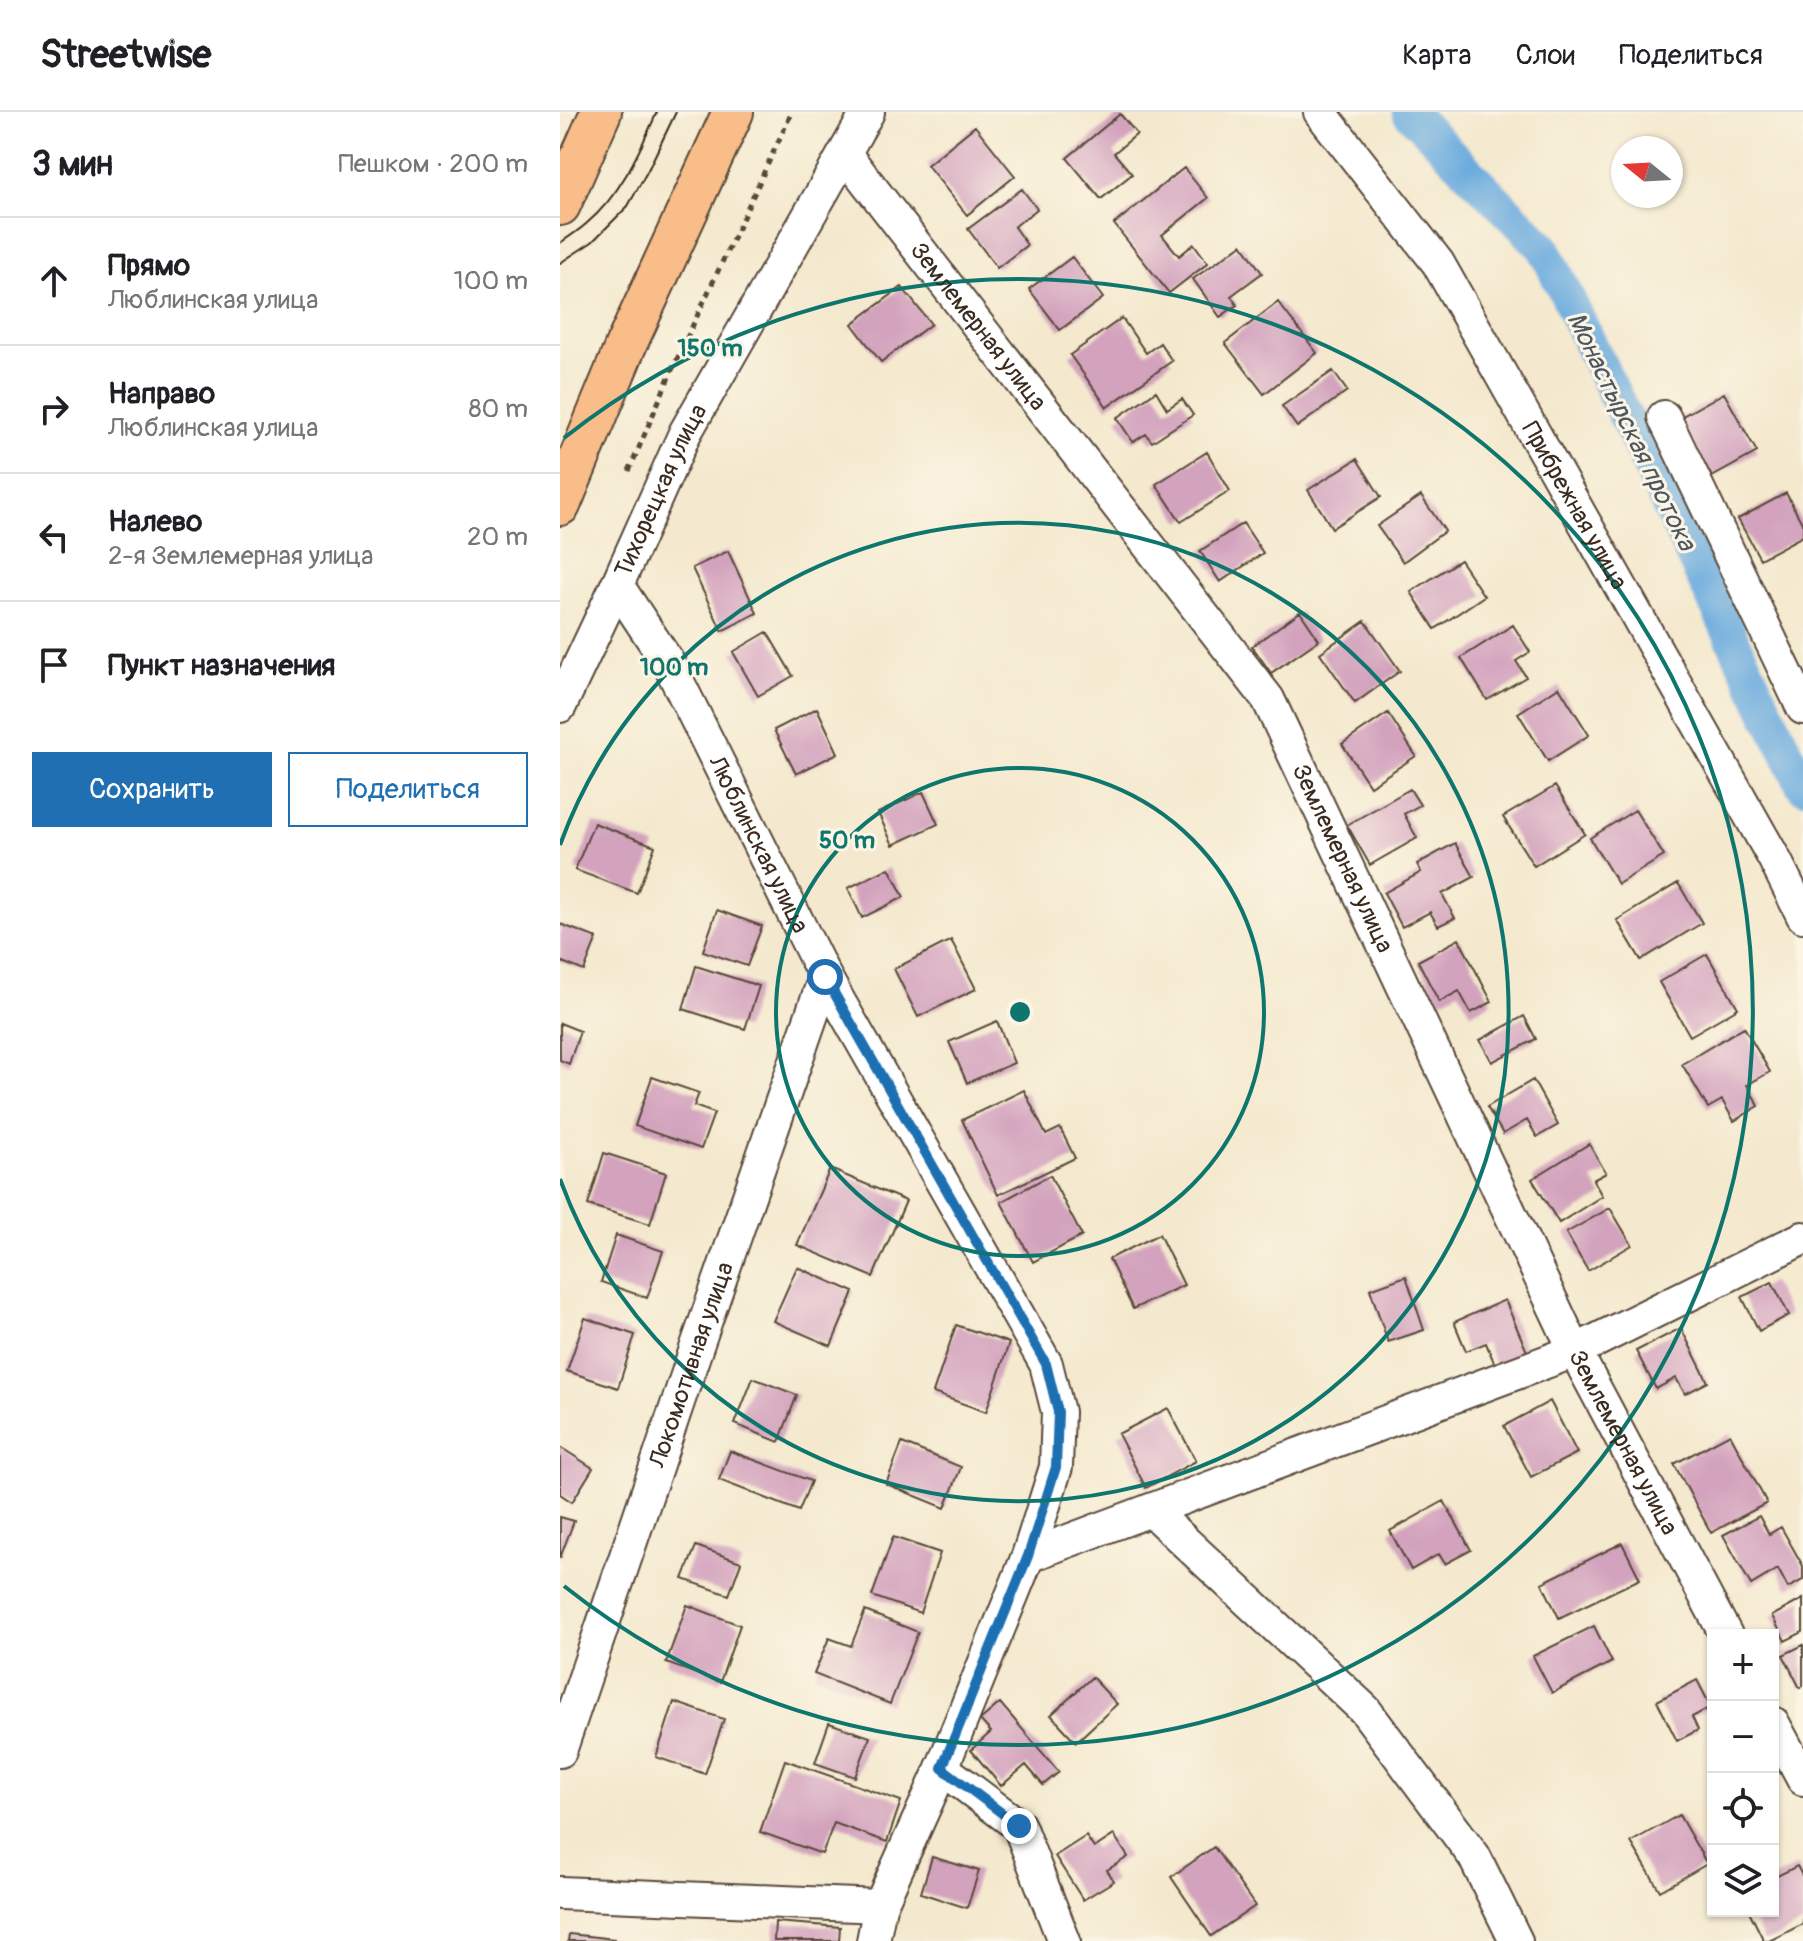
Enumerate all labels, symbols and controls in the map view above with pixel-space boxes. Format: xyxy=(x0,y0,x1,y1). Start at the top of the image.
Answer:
text: Streetwise xyxy=(40,31,211,79)
text: Карта xyxy=(1402,38,1472,73)
text: Слои xyxy=(1516,38,1575,73)
text: Поделиться xyxy=(1619,38,1763,73)
north arrow xyxy=(1611,136,1683,208)
text: 3 мин xyxy=(32,143,113,186)
text: Пешком · 200 m xyxy=(338,148,528,180)
street label: Землемерная улица xyxy=(904,237,1053,416)
text: Прямо xyxy=(108,247,190,284)
icon: ahead xyxy=(32,259,76,303)
text: 100 m xyxy=(454,265,528,297)
text: Люблинская улица xyxy=(108,284,318,316)
water label: Монастырская протока xyxy=(1560,307,1704,557)
text: 150 m xyxy=(677,334,743,363)
text: Направо xyxy=(108,375,215,412)
icon: right xyxy=(32,387,76,431)
text: 80 m xyxy=(468,393,528,425)
street label: Тихорецкая улица xyxy=(609,399,713,581)
text: Люблинская улица xyxy=(108,412,318,444)
street label: Прибрежная улица xyxy=(1516,417,1633,595)
text: Налево xyxy=(108,503,202,540)
icon: left xyxy=(32,515,76,559)
text: 20 m xyxy=(467,521,528,553)
text: 2-я Землемерная улица xyxy=(108,540,373,572)
icon: arrive xyxy=(32,643,76,687)
text: Пункт назначения xyxy=(108,647,335,684)
text: 100 m xyxy=(640,653,708,682)
street label: Люблинская улица xyxy=(702,750,815,938)
button: Сохранить xyxy=(32,752,272,827)
button: Поделиться xyxy=(288,752,528,827)
street label: Землемерная улица xyxy=(1286,760,1399,957)
text: 50 m xyxy=(819,826,875,855)
route start xyxy=(807,959,843,995)
centre of rings xyxy=(1006,998,1034,1026)
street label: Локомотивная улица xyxy=(643,1258,740,1472)
street label: Землемерная улица xyxy=(1562,1345,1684,1540)
map controls xyxy=(1707,1629,1779,1917)
button: + xyxy=(1707,1629,1779,1701)
button: − xyxy=(1707,1701,1779,1773)
button: locate xyxy=(1707,1773,1779,1845)
route end xyxy=(1001,1808,1037,1844)
button: layers xyxy=(1707,1845,1779,1917)

